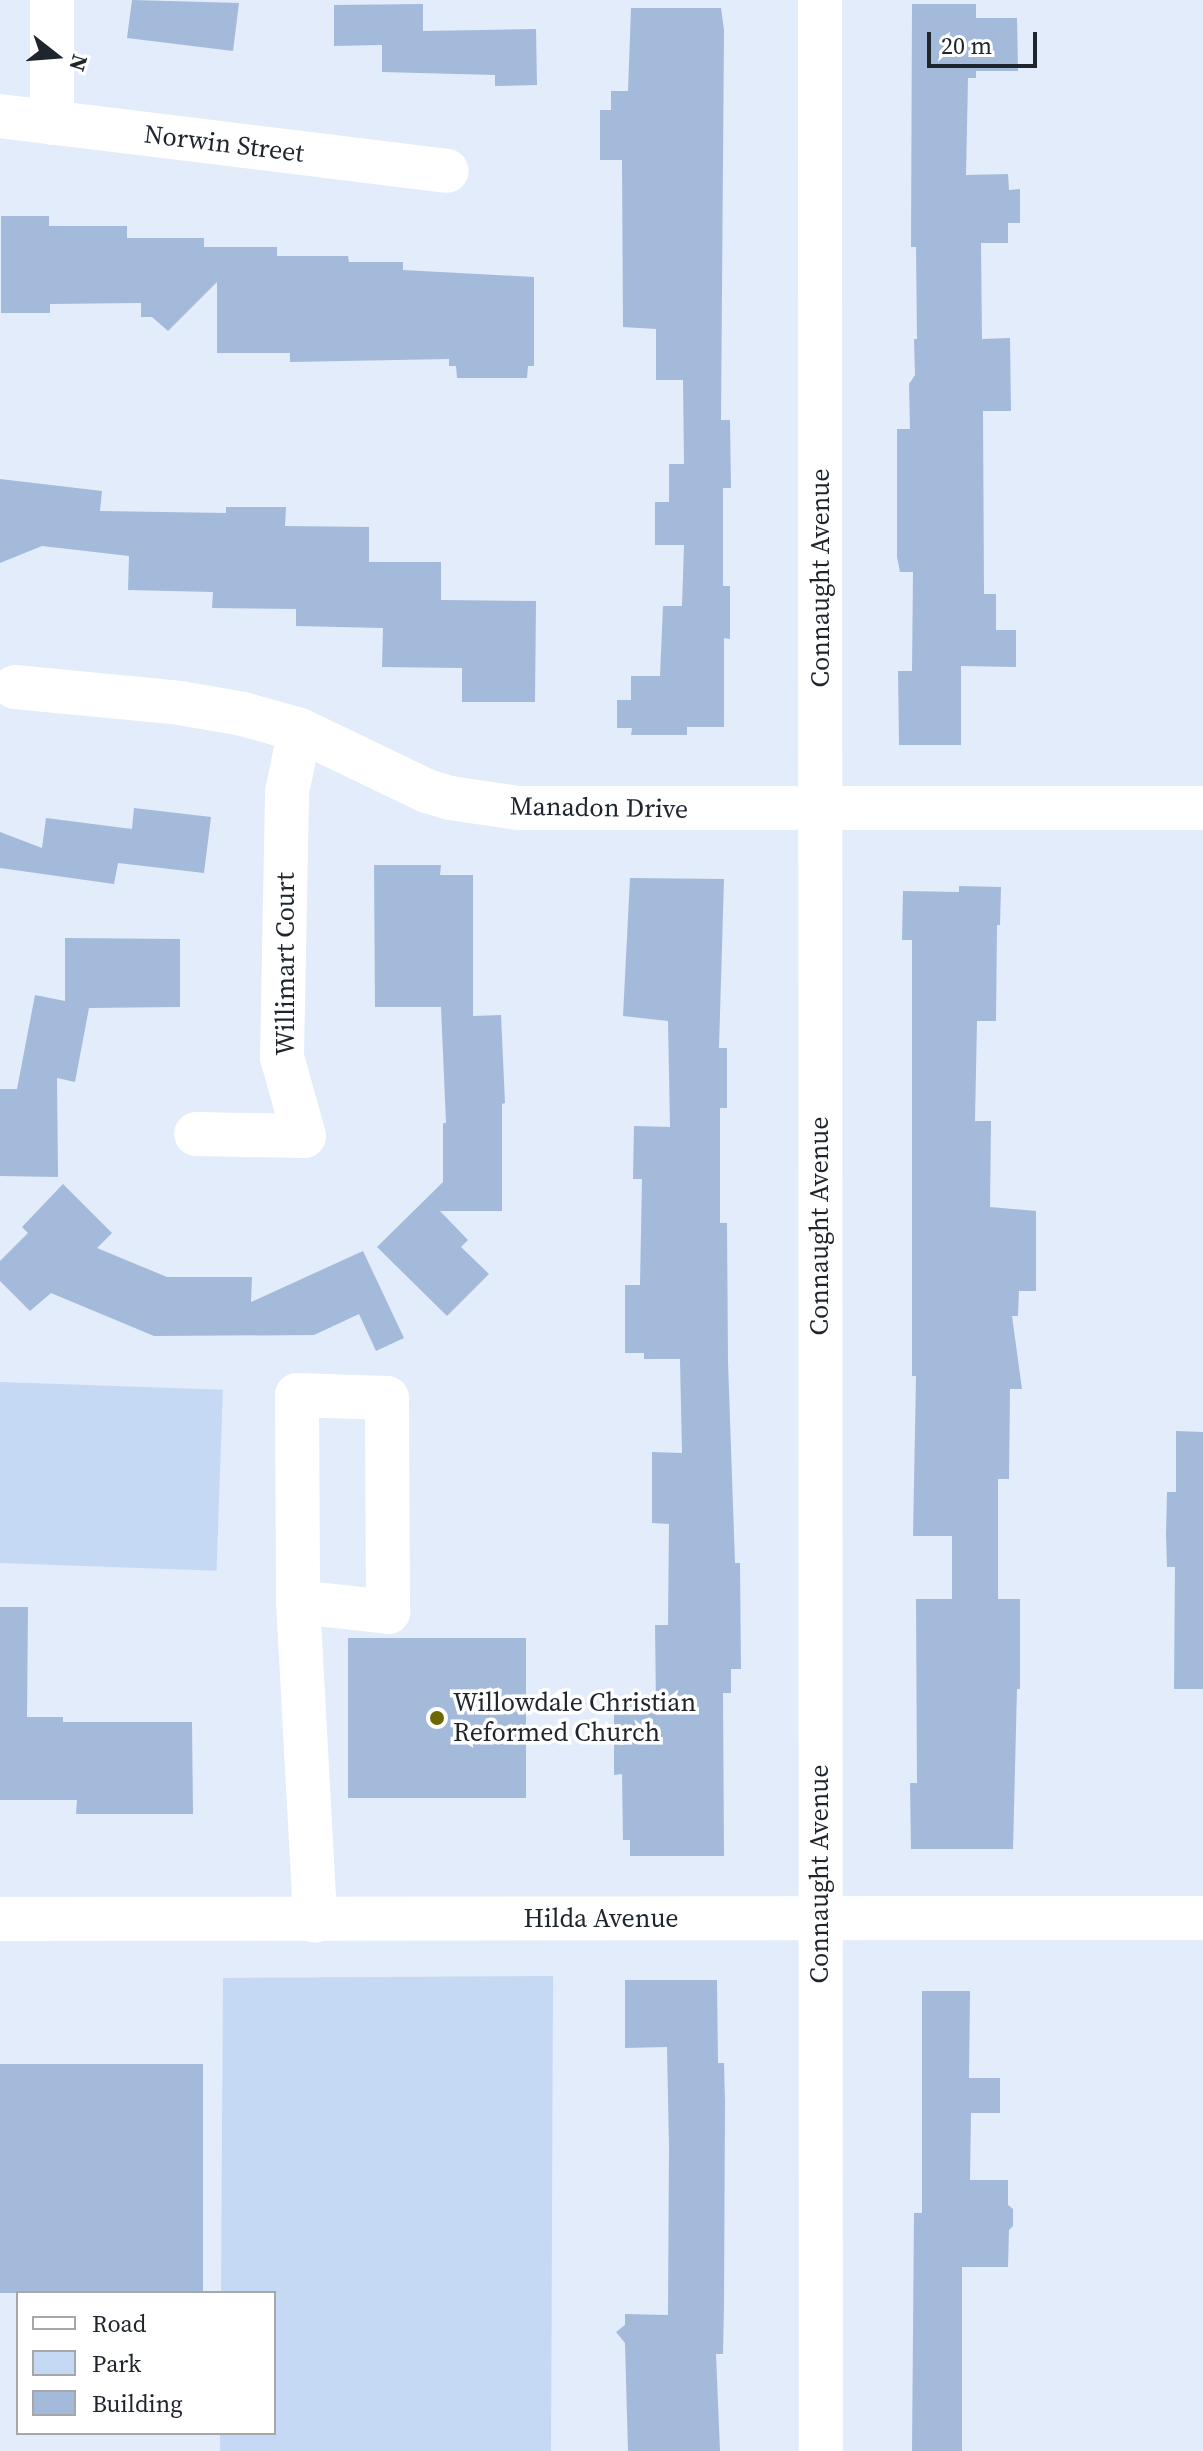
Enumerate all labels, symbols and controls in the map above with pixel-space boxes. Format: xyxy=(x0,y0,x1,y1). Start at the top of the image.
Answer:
north arrow xyxy=(16,16,96,96)
scale bar xyxy=(931,16,1041,66)
text: 20 m xyxy=(941,29,992,62)
text: N xyxy=(62,51,96,75)
street label: Norwin Street xyxy=(142,119,306,169)
street label: Connaught Avenue xyxy=(805,469,837,687)
street label: Manadon Drive xyxy=(509,791,689,825)
street label: Willimart Court xyxy=(270,872,302,1056)
street label: Connaught Avenue xyxy=(804,1117,836,1335)
place label: Willowdale Christian Reformed Church xyxy=(453,1687,696,1748)
marker: Willowdale Christian Reformed Church xyxy=(428,1709,446,1727)
street label: Connaught Avenue xyxy=(804,1765,836,1983)
street label: Hilda Avenue xyxy=(523,1903,679,1935)
legend xyxy=(16,2291,276,2435)
text: Road xyxy=(92,2307,146,2340)
text: Park xyxy=(92,2347,141,2380)
text: Building xyxy=(92,2387,183,2420)

